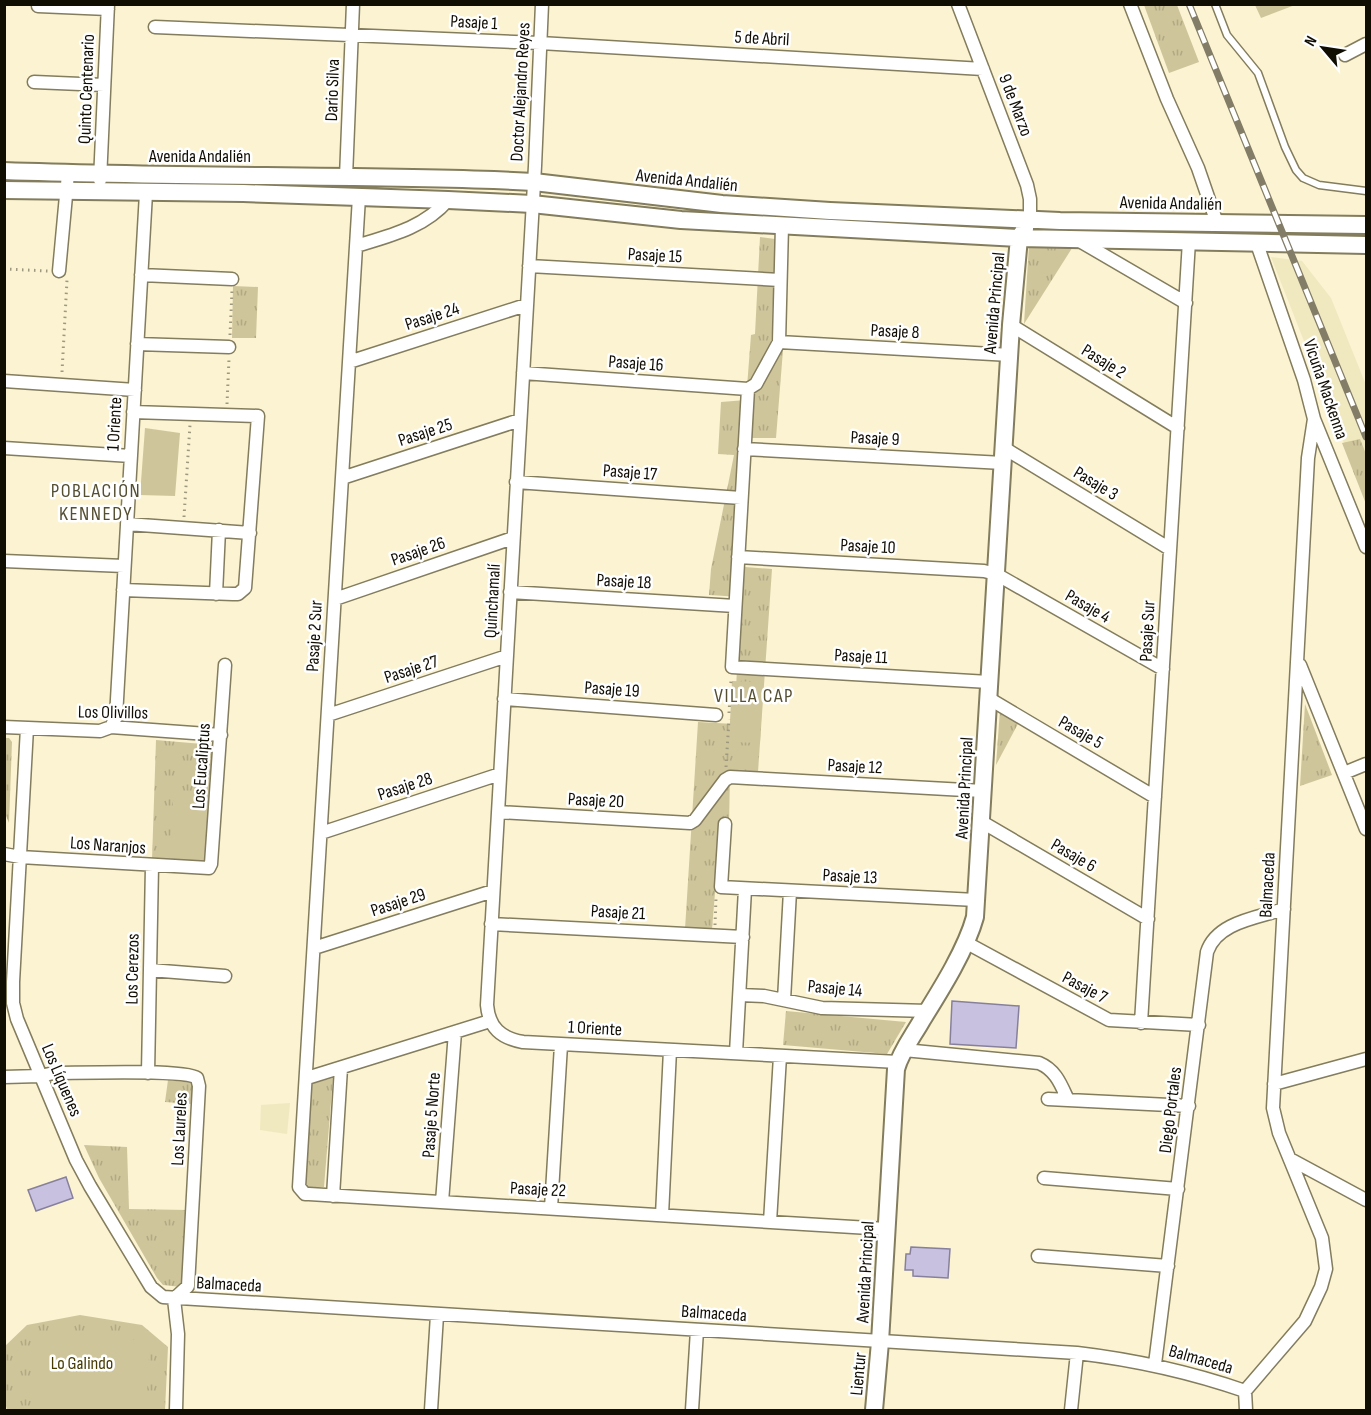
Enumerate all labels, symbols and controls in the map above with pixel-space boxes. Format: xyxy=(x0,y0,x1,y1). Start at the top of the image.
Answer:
street label: Pasaje 1 xyxy=(450,11,499,34)
north arrow xyxy=(1293,18,1353,78)
street label: Doctor Alejandro Reyes xyxy=(506,22,535,162)
street label: 5 de Abril xyxy=(734,27,790,50)
text: N xyxy=(1301,33,1322,50)
street label: Quinto Centenario xyxy=(74,34,99,144)
street label: Dario Silva xyxy=(321,58,344,122)
street label: 9 de Marzo xyxy=(994,71,1037,139)
street label: Avenida Andalién xyxy=(148,146,251,167)
street label: Avenida Andalién xyxy=(634,165,739,196)
street label: Avenida Andalién xyxy=(1119,192,1222,215)
street label: Pasaje 15 xyxy=(627,244,683,267)
street label: Avenida Principal xyxy=(980,251,1009,356)
street label: Pasaje 24 xyxy=(402,298,462,335)
street label: Pasaje 8 xyxy=(870,320,920,343)
street label: Vicuña Mackenna xyxy=(1299,336,1353,442)
street label: Pasaje 2 xyxy=(1078,340,1130,383)
street label: Pasaje 16 xyxy=(608,351,664,376)
street label: 1 Oriente xyxy=(103,396,126,452)
street label: Pasaje 25 xyxy=(395,414,455,451)
street label: Pasaje 9 xyxy=(850,427,900,450)
street label: Pasaje 17 xyxy=(602,460,659,485)
street label: Pasaje 3 xyxy=(1070,462,1122,505)
district label: POBLACIÓN KENNEDY xyxy=(51,479,141,526)
street label: Pasaje 26 xyxy=(388,532,448,571)
street label: Pasaje 10 xyxy=(840,535,896,558)
street label: Quinchamalí xyxy=(480,563,505,639)
street label: Pasaje 18 xyxy=(596,570,652,593)
street label: Pasaje 4 xyxy=(1062,585,1114,628)
street label: Pasaje 2 Sur xyxy=(302,600,327,672)
street label: Pasaje Sur xyxy=(1135,600,1160,662)
street label: Pasaje 11 xyxy=(834,645,889,668)
street label: Pasaje 27 xyxy=(381,651,442,688)
street label: Pasaje 19 xyxy=(584,677,640,702)
district label: VILLA CAP xyxy=(714,684,794,708)
street label: Los Olivillos xyxy=(78,701,148,724)
street label: Pasaje 5 xyxy=(1055,711,1107,754)
street label: Los Eucaliptus xyxy=(188,722,215,810)
street label: Avenida Principal xyxy=(951,737,978,840)
street label: Pasaje 12 xyxy=(827,755,883,778)
street label: Pasaje 28 xyxy=(375,768,435,805)
street label: Pasaje 20 xyxy=(567,789,625,812)
street label: Los Naranjos xyxy=(69,832,147,859)
street label: Pasaje 6 xyxy=(1047,834,1100,877)
street label: Balmaceda xyxy=(1255,852,1280,918)
street label: Pasaje 13 xyxy=(822,865,878,888)
street label: Pasaje 29 xyxy=(368,884,428,921)
street label: Pasaje 21 xyxy=(590,901,647,924)
street label: Los Cerezos xyxy=(121,933,144,1005)
street label: Pasaje 7 xyxy=(1059,967,1112,1008)
street label: Pasaje 14 xyxy=(807,976,864,1001)
street label: 1 Oriente xyxy=(567,1017,623,1040)
street label: Los Líquenes xyxy=(37,1041,86,1120)
street label: Diego Portales xyxy=(1155,1066,1186,1154)
street label: Pasaje 5 Norte xyxy=(418,1072,445,1158)
street label: Los Laureles xyxy=(167,1092,192,1166)
street label: Pasaje 22 xyxy=(510,1178,566,1201)
street label: Avenida Principal xyxy=(852,1221,879,1324)
street label: Balmaceda xyxy=(196,1272,262,1297)
street label: Balmaceda xyxy=(680,1301,747,1326)
street label: Balmaceda xyxy=(1166,1340,1235,1379)
street label: Lientur xyxy=(846,1352,871,1397)
park label: Lo Galindo xyxy=(51,1353,113,1374)

